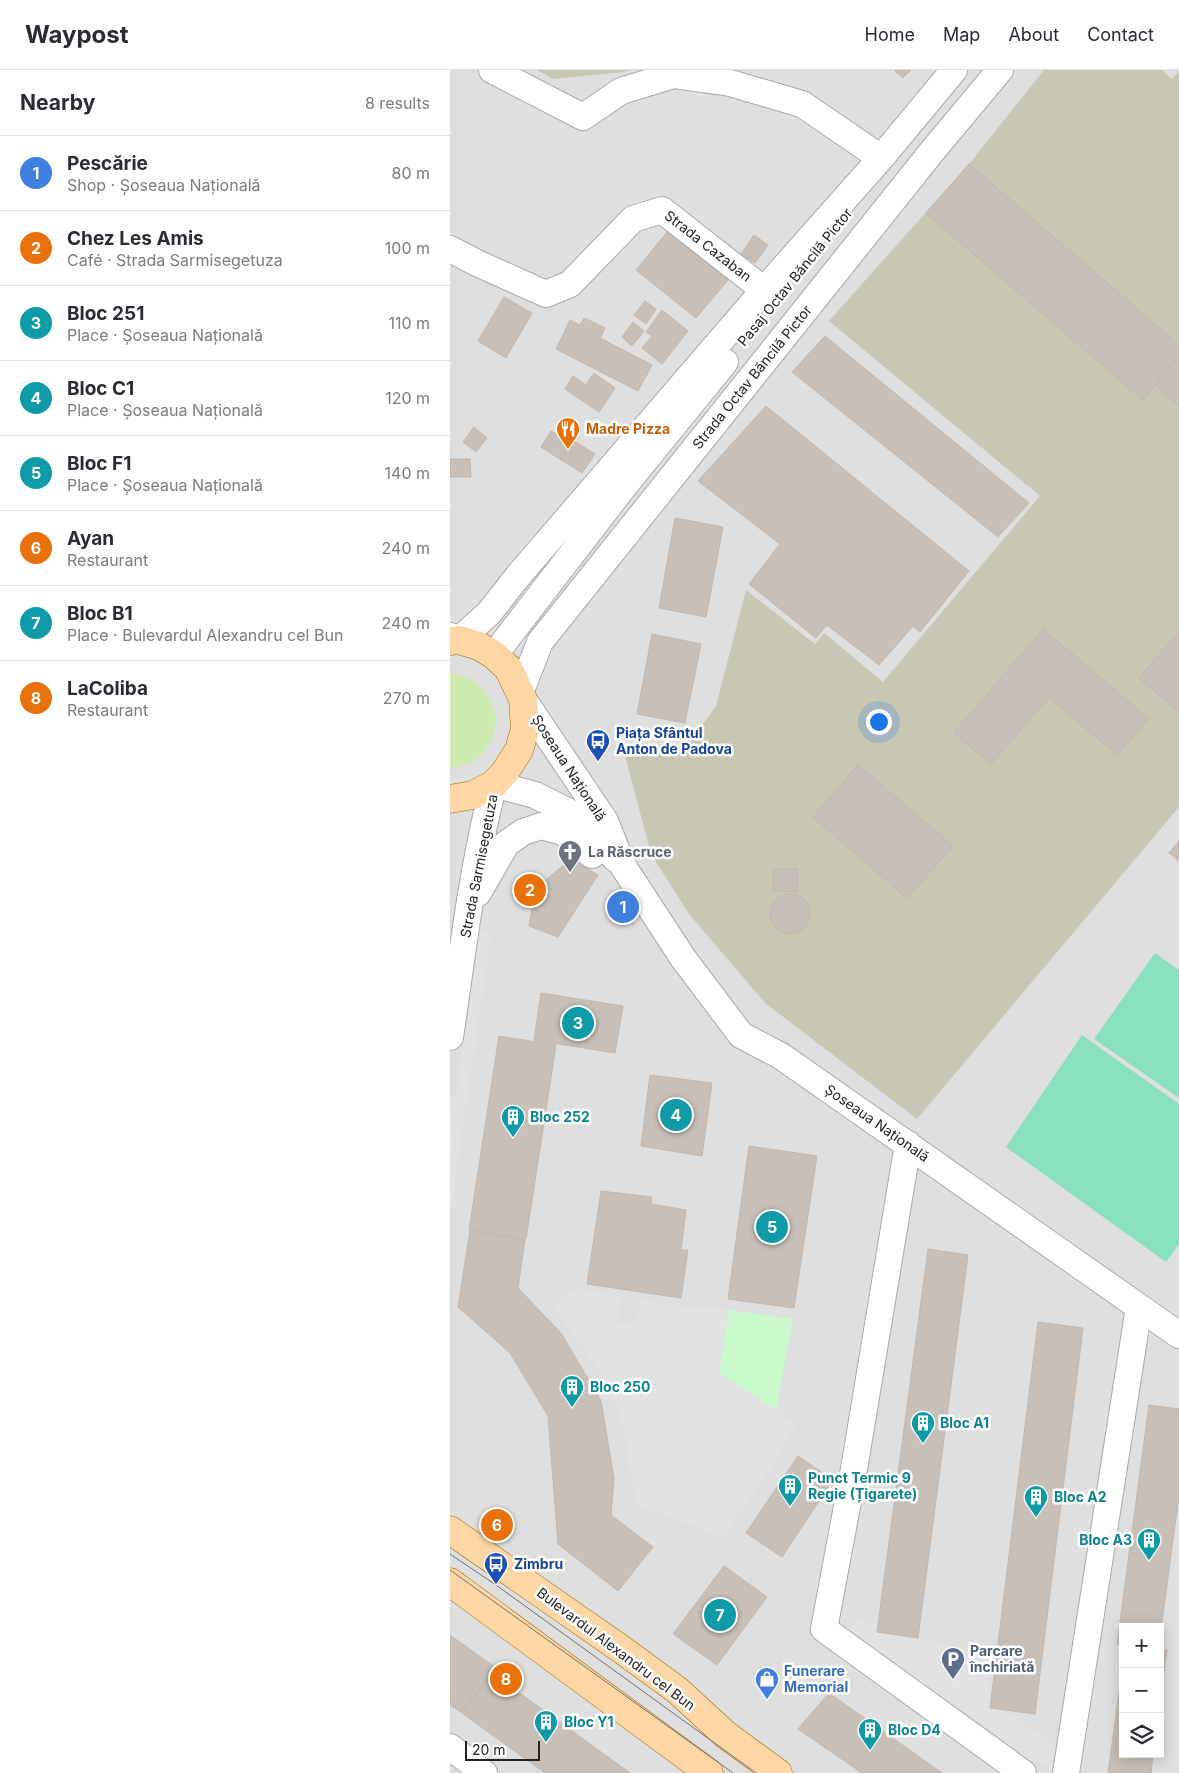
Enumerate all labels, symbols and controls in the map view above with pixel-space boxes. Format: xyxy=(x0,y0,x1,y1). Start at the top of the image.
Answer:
text: Waypost xyxy=(25,20,129,49)
text: Home xyxy=(865,24,915,45)
text: Map xyxy=(943,24,980,45)
text: About xyxy=(1008,24,1059,45)
text: Contact xyxy=(1087,24,1154,45)
text: Nearby xyxy=(20,90,95,115)
text: 8 results xyxy=(365,93,430,113)
text: Pescărie xyxy=(67,152,148,175)
text: 1 xyxy=(33,163,39,183)
text: 80 m xyxy=(391,163,430,183)
text: Shop · Șoseaua Națională xyxy=(67,175,260,195)
street label: Pasaj Octav Băncilă Pictor xyxy=(734,204,856,349)
street label: Strada Cazaban xyxy=(661,206,755,285)
text: Chez Les Amis xyxy=(67,227,204,250)
text: 2 xyxy=(31,238,41,258)
text: 100 m xyxy=(385,238,430,258)
text: Café · Strada Sarmisegetuza xyxy=(67,250,283,270)
street label: Strada Octav Băncilă Pictor xyxy=(688,301,815,452)
text: Bloc 251 xyxy=(67,302,144,325)
text: 3 xyxy=(31,313,41,333)
text: 110 m xyxy=(388,313,430,333)
text: Place · Șoseaua Națională xyxy=(67,325,263,345)
text: Bloc C1 xyxy=(67,377,134,400)
text: 4 xyxy=(31,388,41,408)
text: 120 m xyxy=(385,388,430,408)
text: Place · Șoseaua Națională xyxy=(67,400,263,420)
restaurant icon: Madre Pizza xyxy=(555,416,581,450)
place label: Madre Pizza xyxy=(586,420,670,437)
text: Bloc F1 xyxy=(67,452,131,475)
text: 5 xyxy=(31,463,41,483)
text: 140 m xyxy=(385,463,430,483)
text: Place · Șoseaua Națională xyxy=(67,475,263,495)
text: Ayan xyxy=(67,527,114,550)
text: 6 xyxy=(31,538,41,558)
text: 240 m xyxy=(382,538,430,558)
text: Restaurant xyxy=(67,550,148,570)
text: Bloc B1 xyxy=(67,602,133,625)
text: 7 xyxy=(31,613,41,633)
text: 240 m xyxy=(382,613,430,633)
text: Place · Bulevardul Alexandru cel Bun xyxy=(67,625,343,645)
text: LaColiba xyxy=(67,677,148,700)
text: 8 xyxy=(31,688,41,708)
text: 270 m xyxy=(383,688,430,708)
text: Restaurant xyxy=(67,700,148,720)
your location xyxy=(866,709,892,735)
street label: Șoseaua Națională xyxy=(528,711,610,825)
place label: Piața Sfântul Anton de Padova xyxy=(616,724,732,757)
bus stop icon: Piața Sfântul Anton de Padova xyxy=(585,728,611,762)
street label: Strada Sarmisegetuza xyxy=(456,793,501,939)
church icon: La Răscruce xyxy=(557,839,583,873)
place label: La Răscruce xyxy=(588,843,672,860)
pin: 2 xyxy=(514,871,546,909)
pin: 1 xyxy=(607,888,639,926)
pin: 3 xyxy=(562,1004,594,1042)
street label: Șoseaua Națională xyxy=(821,1080,933,1166)
pin: 4 xyxy=(660,1096,692,1134)
building icon: Bloc 252 xyxy=(500,1104,526,1138)
place label: Bloc 252 xyxy=(530,1108,590,1125)
pin: 5 xyxy=(756,1208,788,1246)
building icon: Bloc 250 xyxy=(559,1374,585,1408)
place label: Bloc 250 xyxy=(590,1378,650,1395)
building icon: Bloc A1 xyxy=(910,1410,936,1444)
place label: Bloc A1 xyxy=(940,1414,989,1431)
place label: Punct Termic 9 Regie (Țigarete) xyxy=(808,1469,917,1503)
building icon: Punct Termic 9 Regie (Țigarete) xyxy=(777,1473,803,1507)
building icon: Bloc A2 xyxy=(1023,1484,1049,1518)
place label: Bloc A2 xyxy=(1054,1488,1107,1505)
pin: 6 xyxy=(481,1506,513,1544)
building icon: Bloc A3 xyxy=(1136,1527,1162,1561)
place label: Bloc A3 xyxy=(1079,1531,1132,1548)
bus stop icon: Zimbru xyxy=(483,1551,509,1585)
place label: Zimbru xyxy=(514,1555,563,1572)
street label: Bulevardul Alexandru cel Bun xyxy=(534,1584,699,1714)
pin: 7 xyxy=(704,1596,736,1634)
map controls xyxy=(1119,1623,1164,1758)
button: + xyxy=(1119,1623,1164,1668)
place label: Parcare închiriată xyxy=(969,1642,1034,1675)
parking icon: Parcare închiriată xyxy=(940,1646,966,1680)
pin: 8 xyxy=(490,1660,522,1698)
place label: Funerare Memorial xyxy=(784,1662,848,1695)
shop icon: Funerare Memorial xyxy=(754,1666,780,1700)
button: − xyxy=(1119,1668,1164,1713)
building icon: Bloc Y1 xyxy=(533,1709,559,1743)
place label: Bloc Y1 xyxy=(564,1713,613,1730)
button: layers xyxy=(1119,1713,1164,1758)
building icon: Bloc D4 xyxy=(857,1717,883,1751)
place label: Bloc D4 xyxy=(888,1721,941,1738)
scale bar xyxy=(465,1738,540,1761)
text: 20 m xyxy=(472,1741,506,1758)

